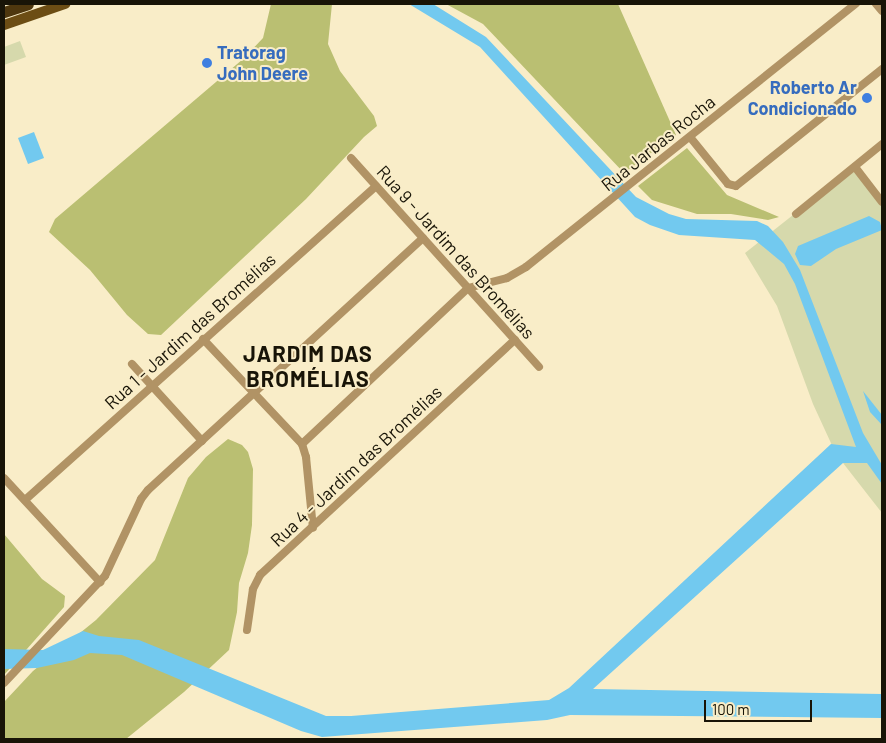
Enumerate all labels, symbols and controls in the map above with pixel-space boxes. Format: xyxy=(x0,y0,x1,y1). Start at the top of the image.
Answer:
place label: Tratorag John Deere xyxy=(217,42,308,84)
marker: Tratorag John Deere xyxy=(201,57,213,69)
place label: Roberto Ar Condicionado xyxy=(748,77,857,120)
street label: Rua Jarbas Rocha xyxy=(597,91,719,195)
marker: Roberto Ar Condicionado xyxy=(861,92,873,104)
street label: Rua 9 - Jardim das Bromélias xyxy=(372,161,540,343)
street label: Rua 1 - Jardim das Bromélias xyxy=(100,248,280,414)
district label: JARDIM DAS BROMÉLIAS xyxy=(242,340,374,392)
street label: Rua 4 - Jardim das Bromélias xyxy=(266,381,446,551)
scale bar xyxy=(706,690,814,722)
text: 100 m xyxy=(712,700,750,718)

